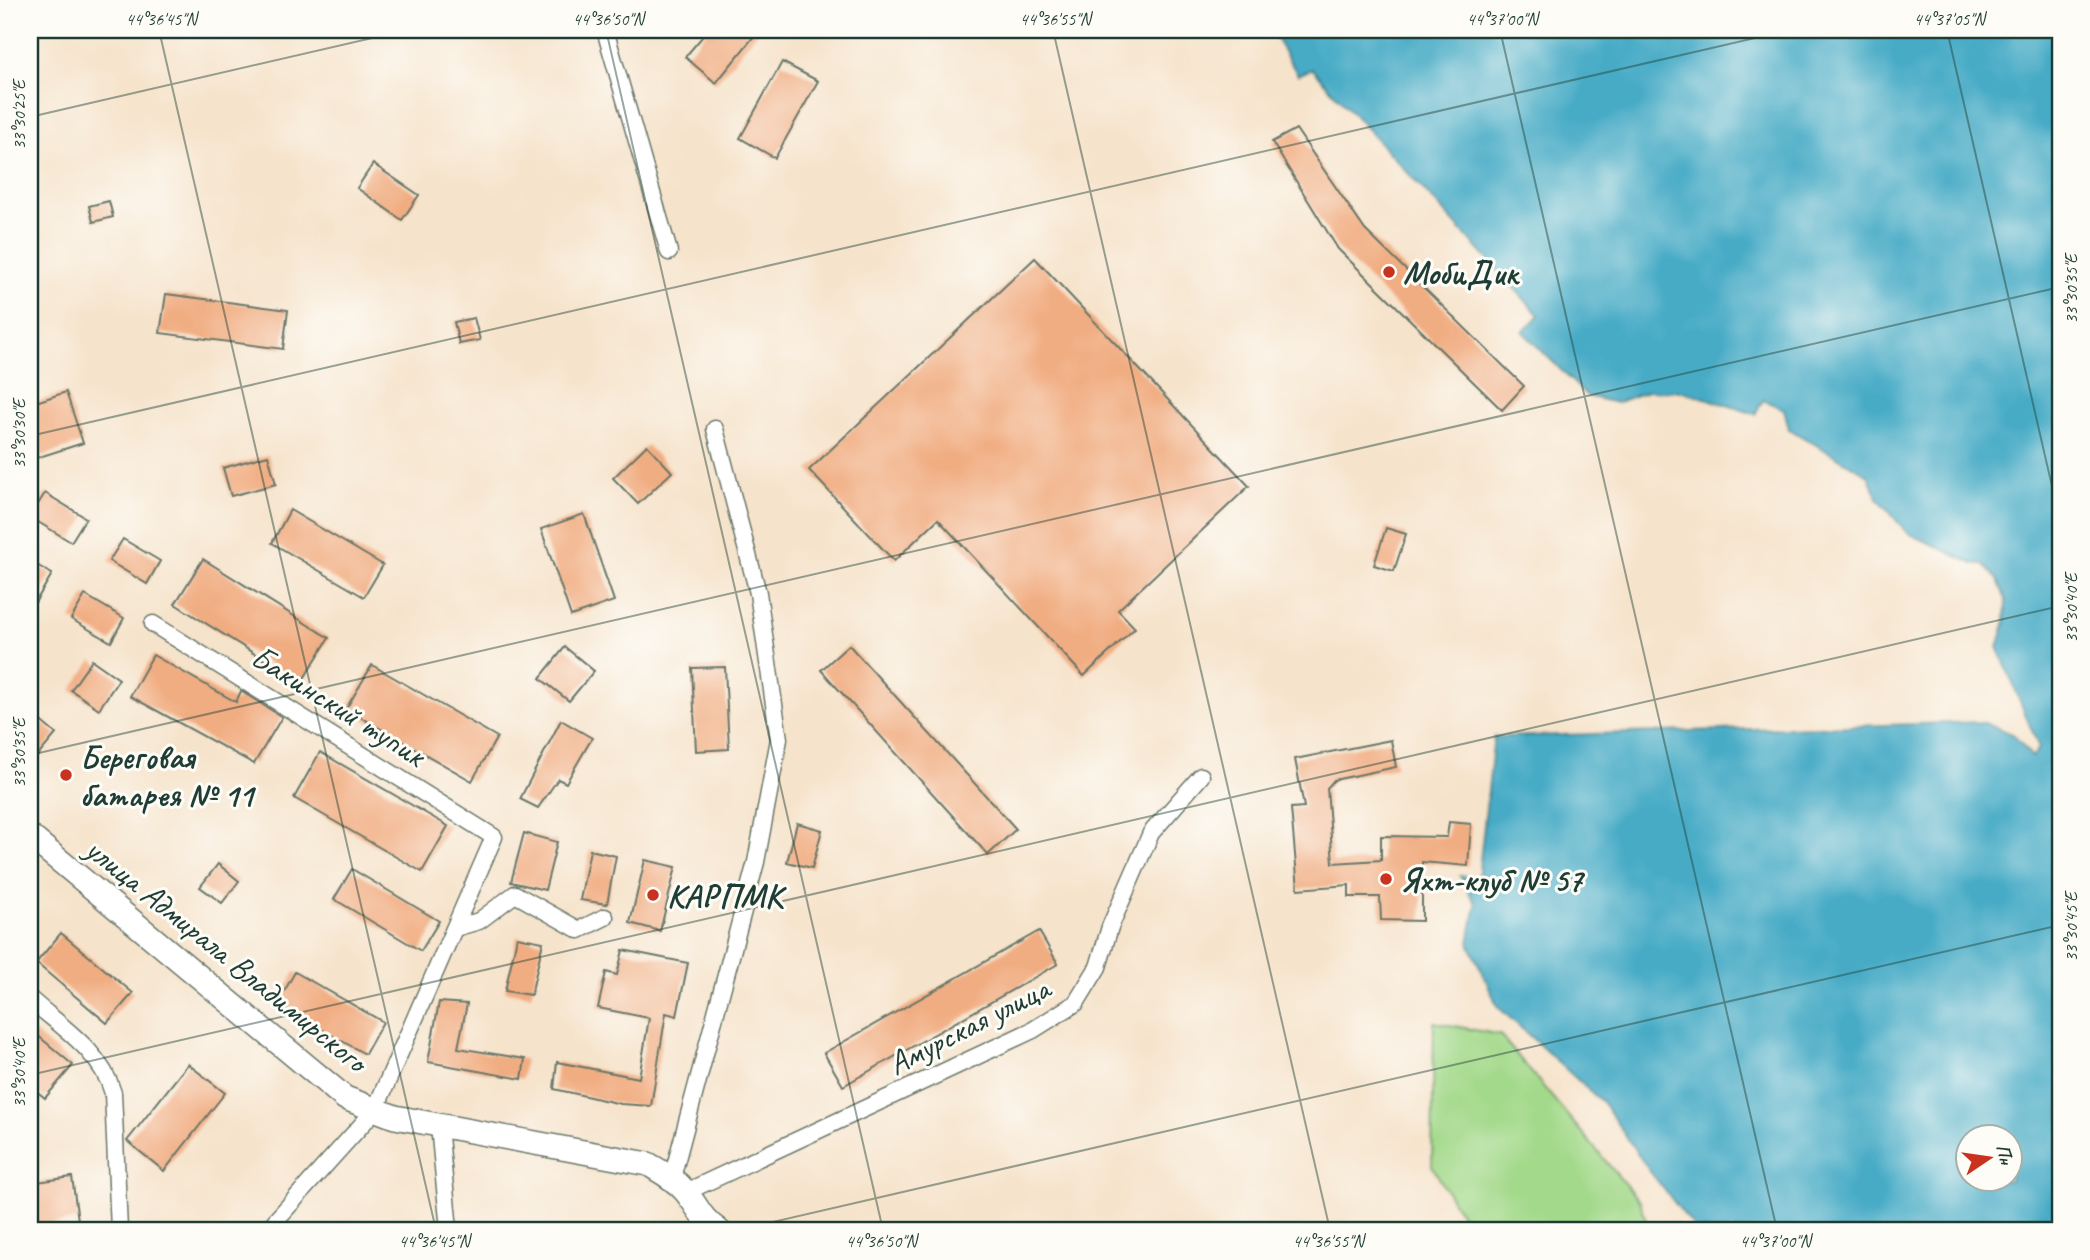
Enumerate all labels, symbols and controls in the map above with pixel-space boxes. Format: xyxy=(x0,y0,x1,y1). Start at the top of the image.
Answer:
text: 44°36'45"N xyxy=(126,8,200,30)
text: 44°36'50"N xyxy=(573,8,647,30)
text: 44°36'55"N xyxy=(1020,8,1094,30)
text: 44°37'00"N xyxy=(1467,8,1541,30)
text: 44°37'05"N xyxy=(1914,8,1988,30)
text: 33°30'25"E xyxy=(8,78,30,150)
place label: МобиДик xyxy=(1403,252,1521,294)
text: 33°30'35"E xyxy=(2060,252,2082,324)
marker: МобиДик xyxy=(1381,264,1397,280)
text: 33°30'30"E xyxy=(8,397,30,469)
text: 33°30'40"E xyxy=(2060,571,2082,643)
street label: Бакинский тупик xyxy=(244,636,435,777)
text: 33°30'35"E xyxy=(8,716,30,788)
place label: Береговая батарея № 11 xyxy=(80,736,256,816)
marker: Береговая батарея № 11 xyxy=(58,767,74,783)
street label: улица Адмирала Владимирского xyxy=(75,827,378,1084)
place label: Яхт-клуб № 57 xyxy=(1400,859,1586,901)
marker: Яхт-клуб № 57 xyxy=(1378,871,1394,887)
place label: КАРПМК xyxy=(667,875,787,917)
marker: КАРПМК xyxy=(645,887,661,903)
text: 33°30'45"E xyxy=(2060,890,2082,962)
street label: Амурская улица xyxy=(881,966,1058,1084)
text: 33°30'40"E xyxy=(8,1036,30,1108)
north arrow xyxy=(1954,1124,2024,1194)
text: Пн xyxy=(1991,1142,2019,1168)
text: 44°36'45"N xyxy=(399,1230,473,1252)
text: 44°36'50"N xyxy=(846,1230,920,1252)
text: 44°36'55"N xyxy=(1293,1230,1367,1252)
text: 44°37'00"N xyxy=(1740,1230,1814,1252)

